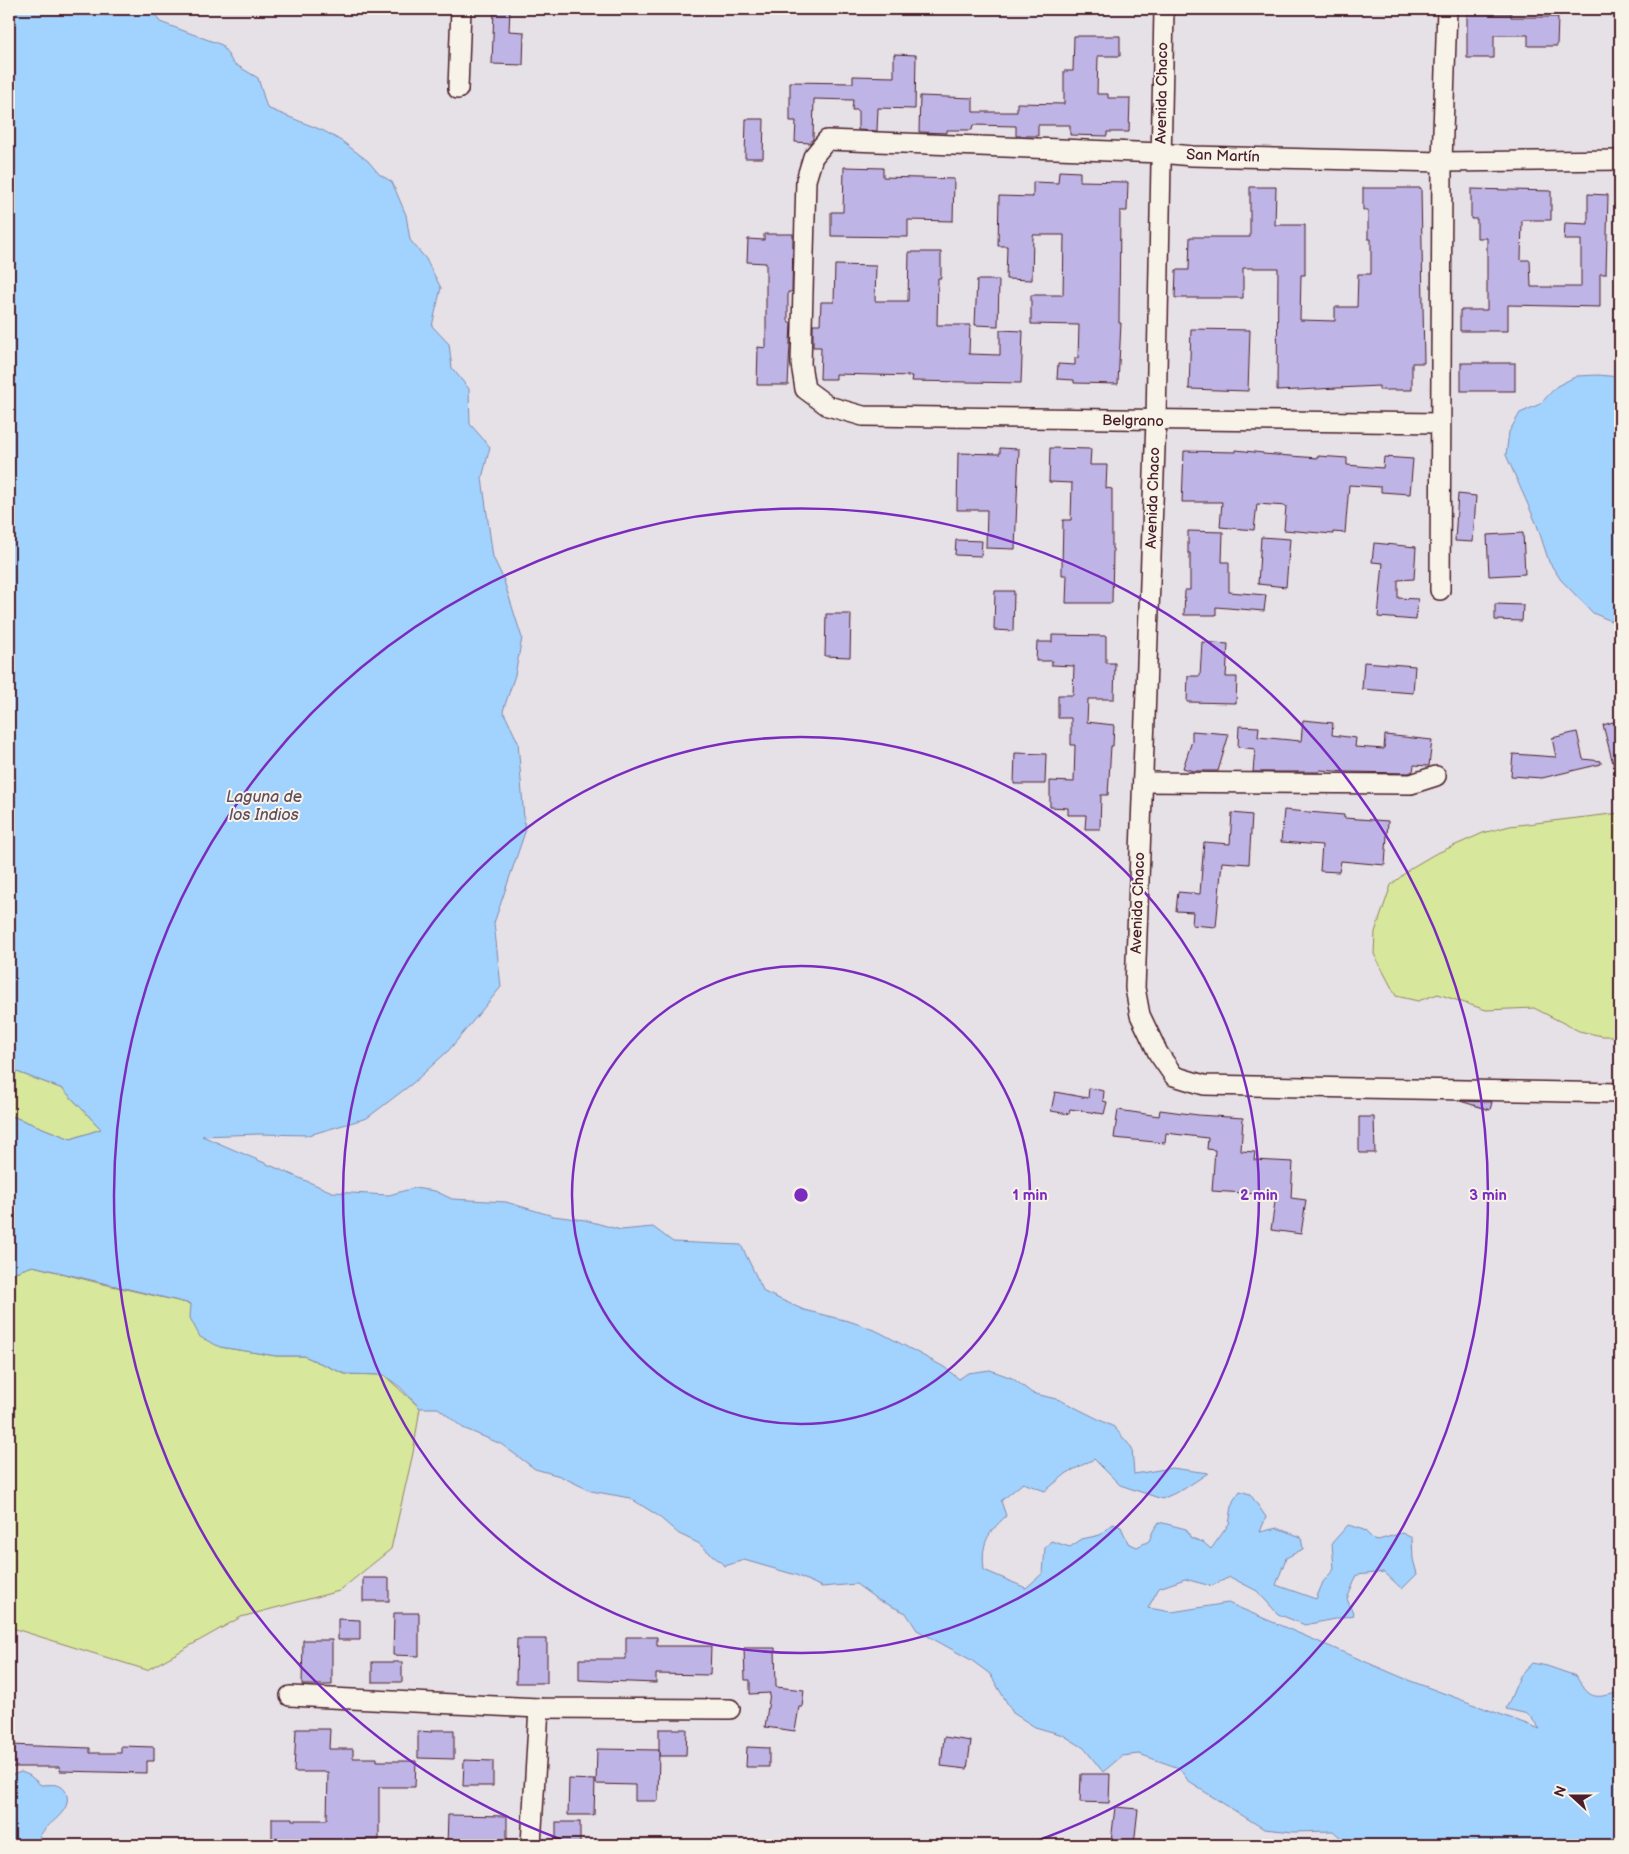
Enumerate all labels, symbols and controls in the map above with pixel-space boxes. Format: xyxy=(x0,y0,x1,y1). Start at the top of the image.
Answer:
street label: Avenida Chaco xyxy=(1152,42,1172,144)
street label: San Martín xyxy=(1186,145,1260,167)
street label: Belgrano xyxy=(1102,411,1164,431)
street label: Avenida Chaco xyxy=(1142,447,1164,549)
water label: Laguna de los Indios xyxy=(226,788,302,825)
street label: Avenida Chaco xyxy=(1127,852,1149,954)
centre of rings xyxy=(792,1186,810,1204)
text: 1 min xyxy=(1012,1186,1048,1205)
text: 2 min xyxy=(1240,1186,1278,1205)
text: 3 min xyxy=(1469,1186,1507,1205)
north arrow xyxy=(1546,1772,1596,1822)
text: N xyxy=(1551,1784,1570,1799)

